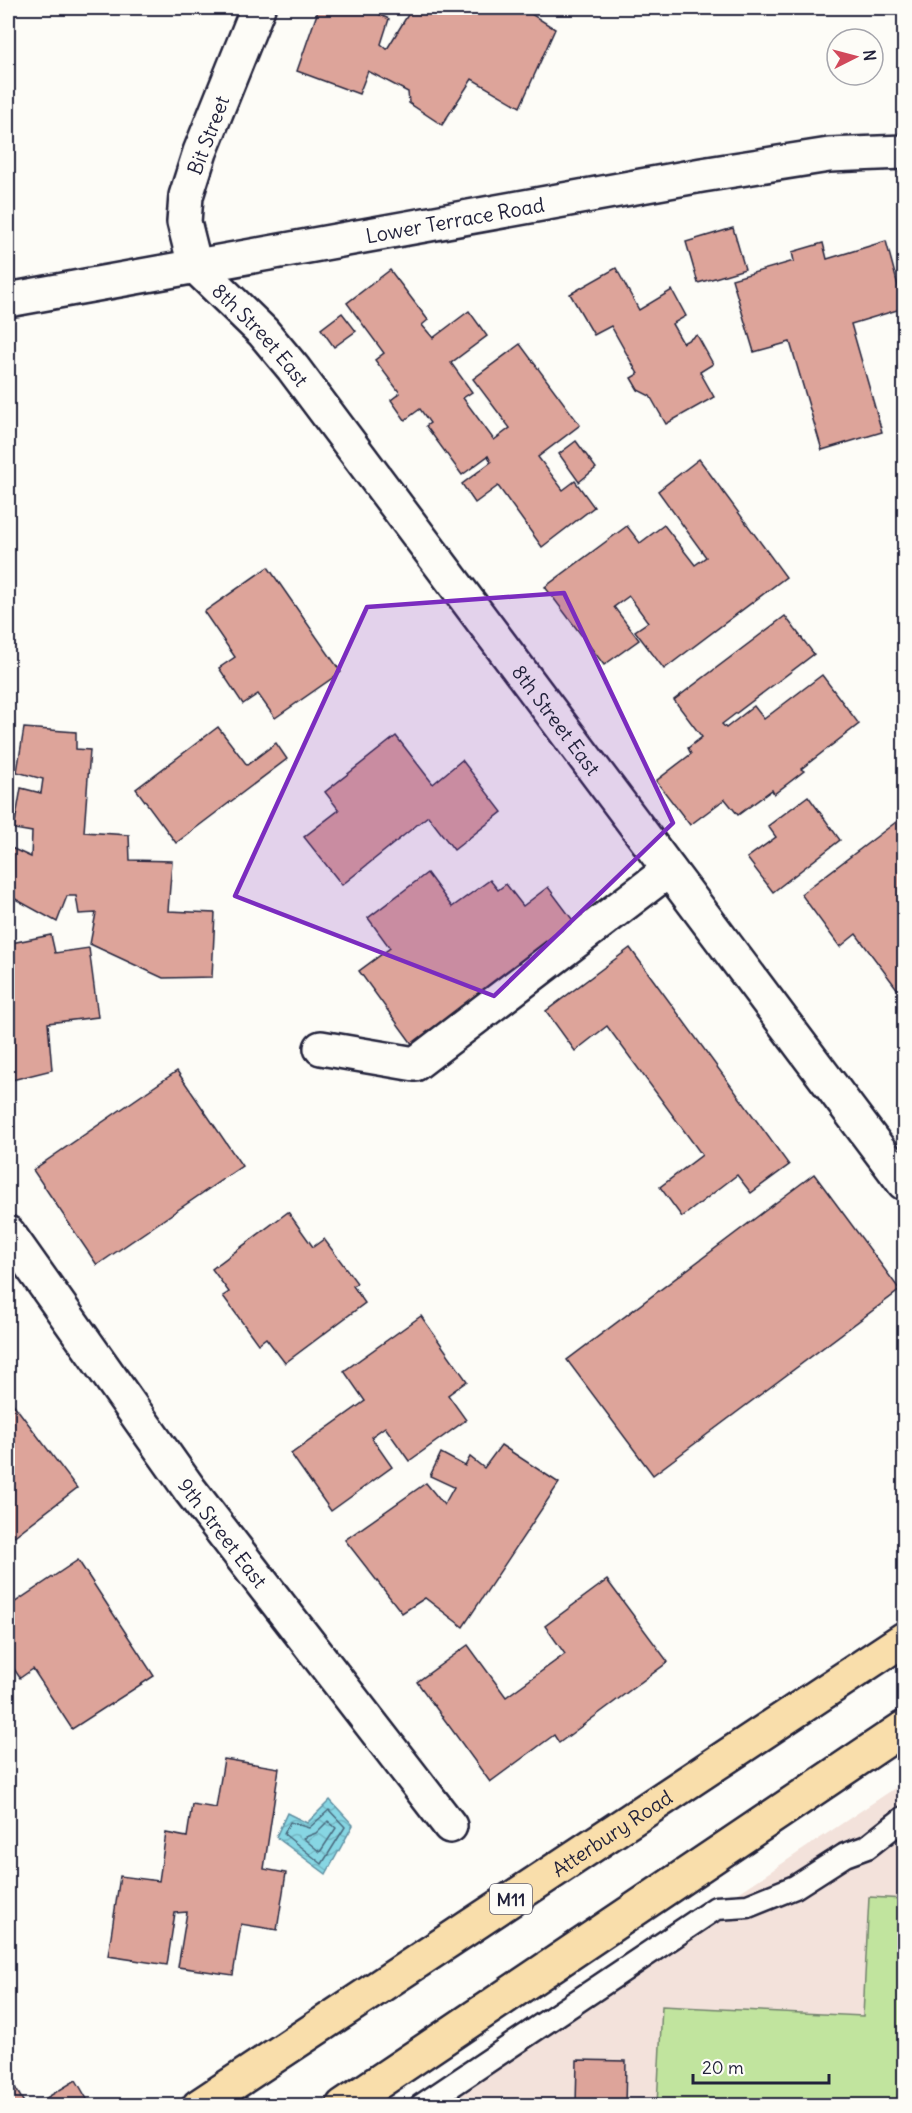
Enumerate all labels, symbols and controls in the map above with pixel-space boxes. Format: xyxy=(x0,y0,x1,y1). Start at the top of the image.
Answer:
north arrow xyxy=(825,27,885,87)
text: N xyxy=(859,49,880,62)
street label: Bit Street xyxy=(182,92,235,178)
street label: Lower Terrace Road xyxy=(364,191,546,248)
street label: 8th Street East xyxy=(207,278,315,391)
street label: 8th Street East xyxy=(507,660,606,780)
street label: 9th Street East xyxy=(173,1473,273,1593)
street label: Atterbury Road xyxy=(547,1784,677,1881)
road number: M11 xyxy=(490,1884,532,1914)
scale bar xyxy=(693,2047,830,2085)
text: 20 m xyxy=(702,2056,744,2079)

